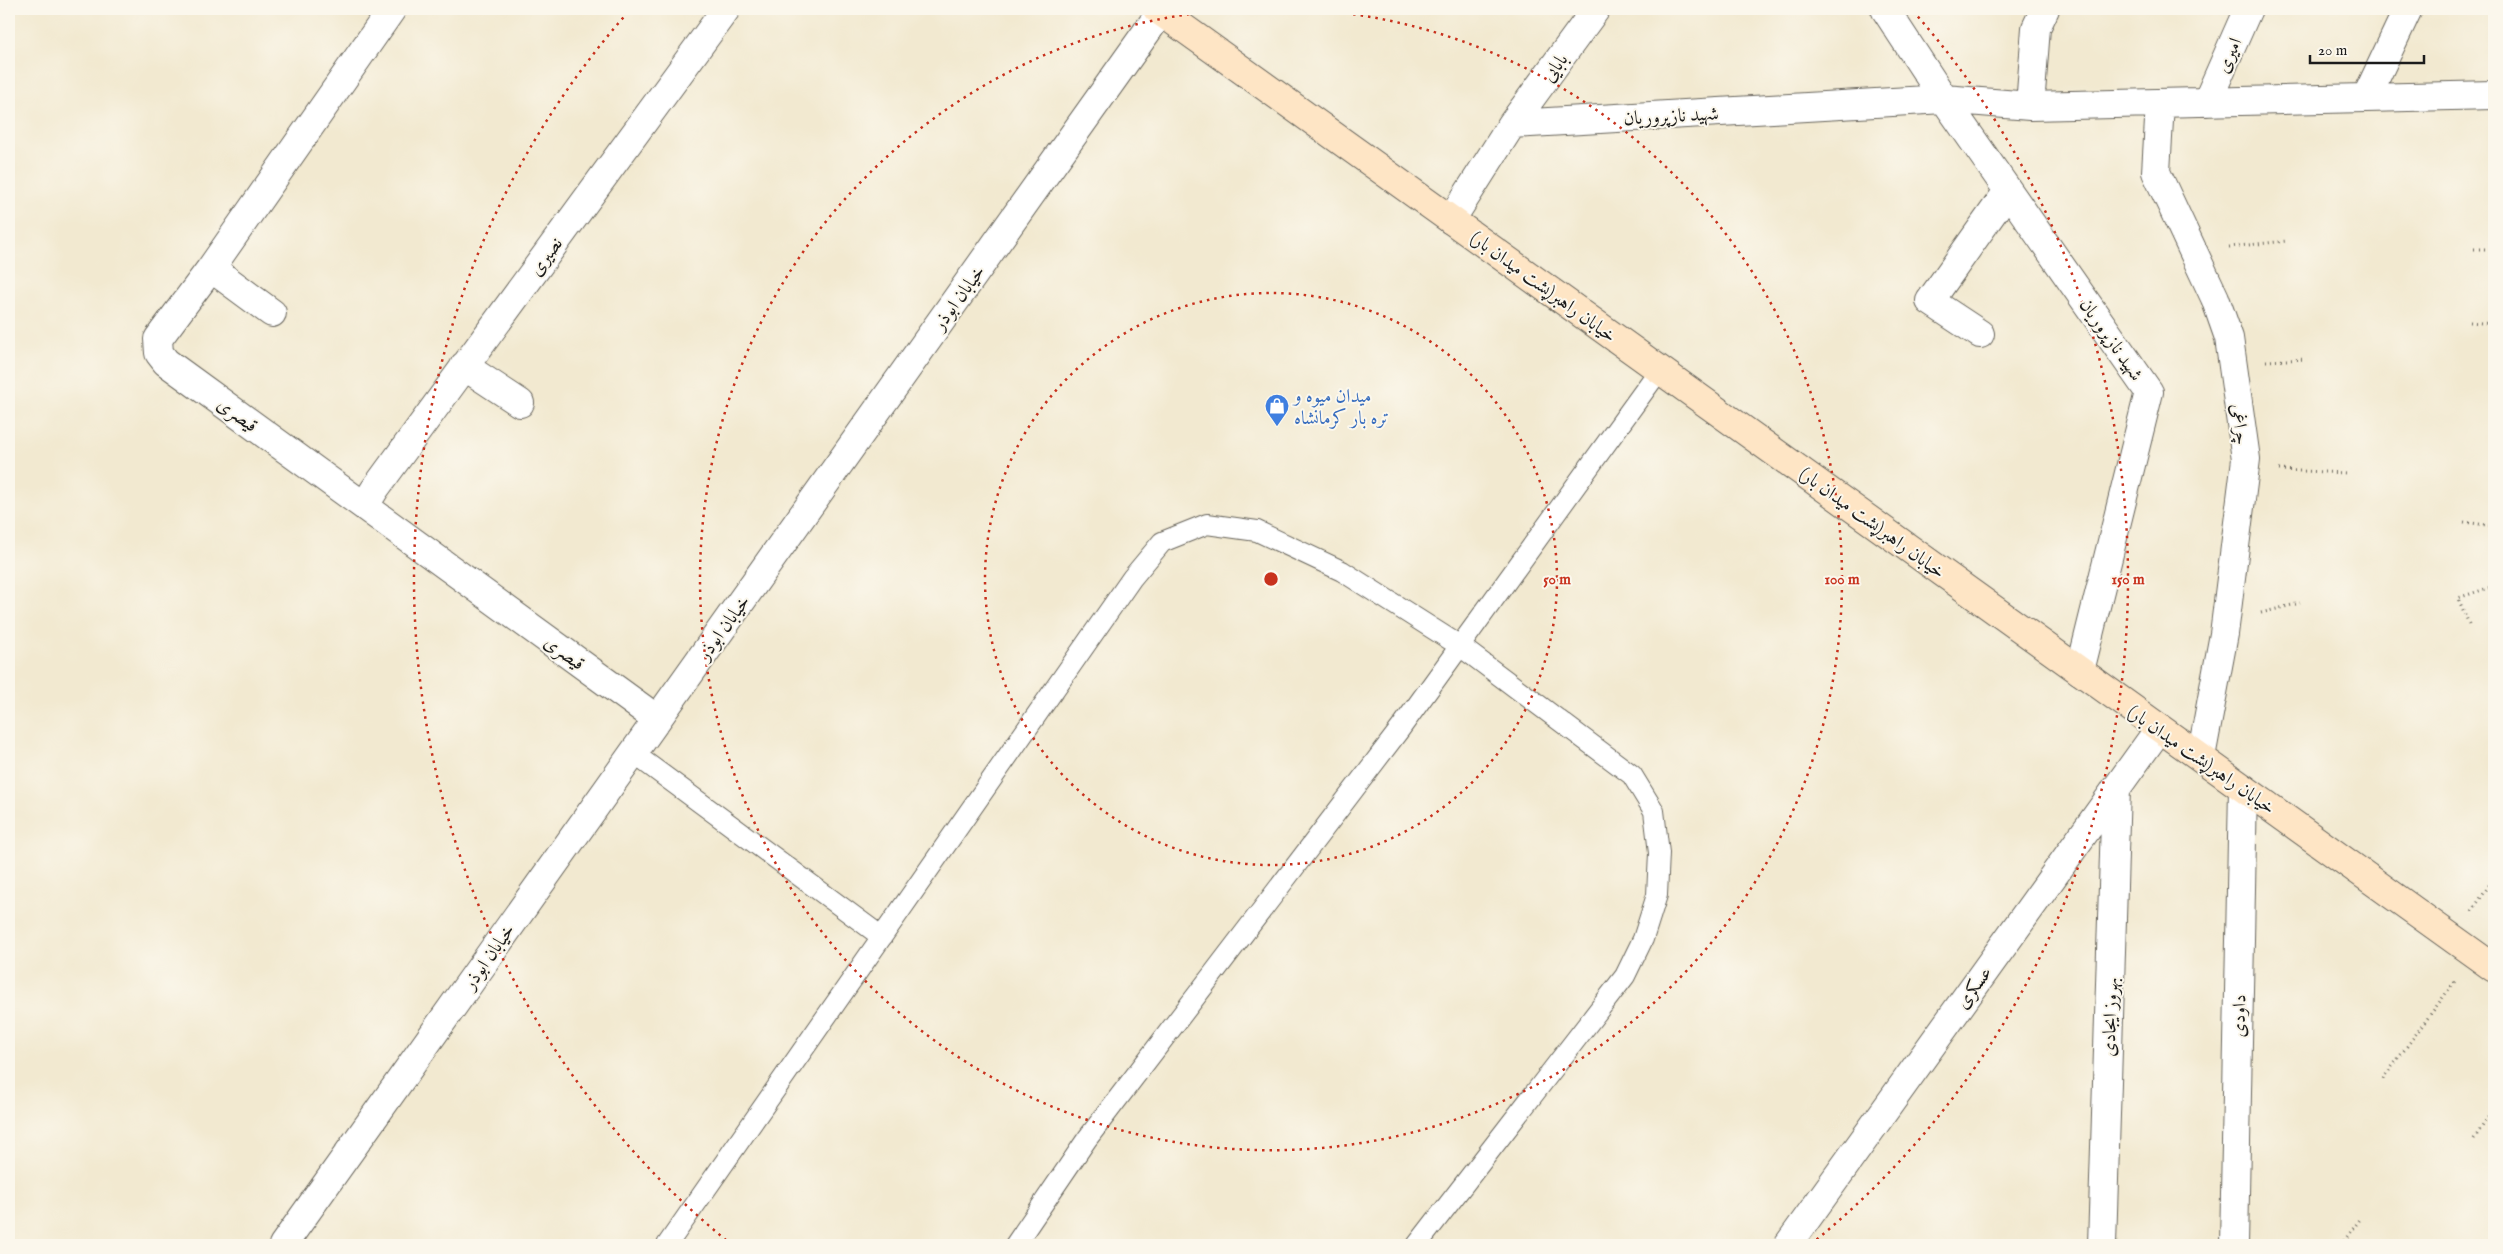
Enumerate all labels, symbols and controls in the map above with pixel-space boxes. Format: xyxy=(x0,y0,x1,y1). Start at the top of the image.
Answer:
scale bar xyxy=(2310,32,2424,64)
street label: امیری xyxy=(2211,34,2248,77)
text: 20 m xyxy=(2318,41,2348,60)
street label: بابایی xyxy=(1537,49,1574,87)
street label: شهید نازپروریان xyxy=(1623,103,1719,131)
street label: خیابان راهبر(پشت میدان بار) xyxy=(1465,226,1621,349)
street label: نصیری xyxy=(524,233,569,281)
street label: خیابان ابوذر xyxy=(927,261,991,337)
street label: شهید نازپروریان xyxy=(2073,294,2148,386)
place label: میدان میوه و تره بار کرمانشاه xyxy=(1292,385,1389,431)
street label: قیصری xyxy=(212,393,262,439)
shop icon: میدان میوه و تره بار کرمانشاه xyxy=(1264,393,1290,427)
street label: چراغی xyxy=(2224,402,2254,446)
street label: خیابان راهبر(پشت میدان بار) xyxy=(1794,462,1950,585)
centre of rings xyxy=(1262,570,1280,588)
text: 50 m xyxy=(1543,570,1571,589)
text: 100 m xyxy=(1824,570,1860,589)
text: 150 m xyxy=(2111,570,2145,589)
street label: خیابان ابوذر xyxy=(692,591,756,667)
street label: قیصری xyxy=(539,631,589,677)
street label: خیابان راهبر(پشت میدان بار) xyxy=(2122,701,2279,821)
street label: خیابان ابوذر xyxy=(457,920,521,996)
street label: عسکری xyxy=(1951,962,1998,1014)
street label: بهروز ایجادی xyxy=(2098,977,2124,1057)
street label: داودی xyxy=(2228,994,2252,1038)

